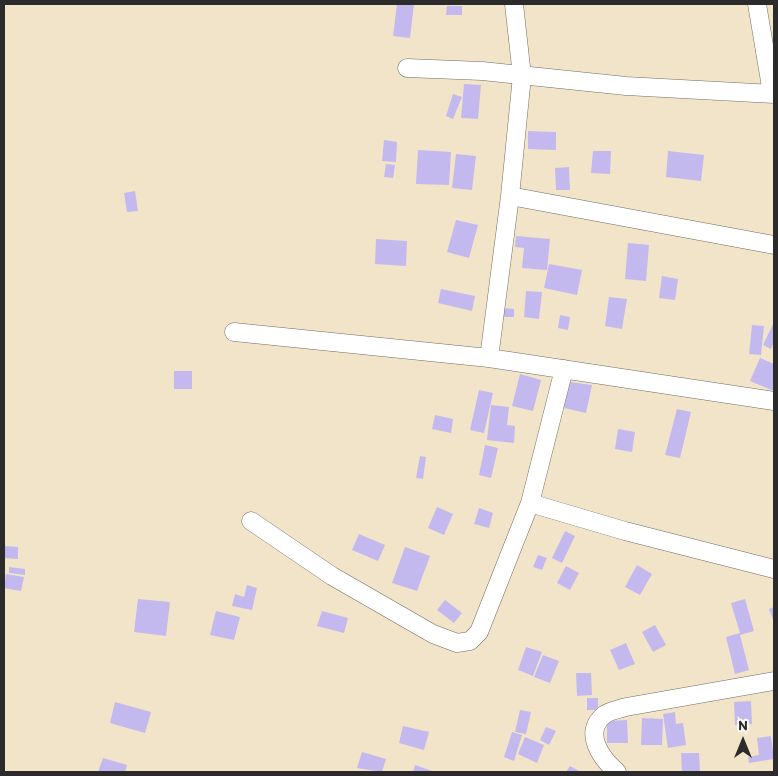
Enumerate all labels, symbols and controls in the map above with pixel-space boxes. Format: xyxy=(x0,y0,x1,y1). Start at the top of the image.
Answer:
north arrow xyxy=(718,716,768,766)
text: N xyxy=(738,717,748,734)

